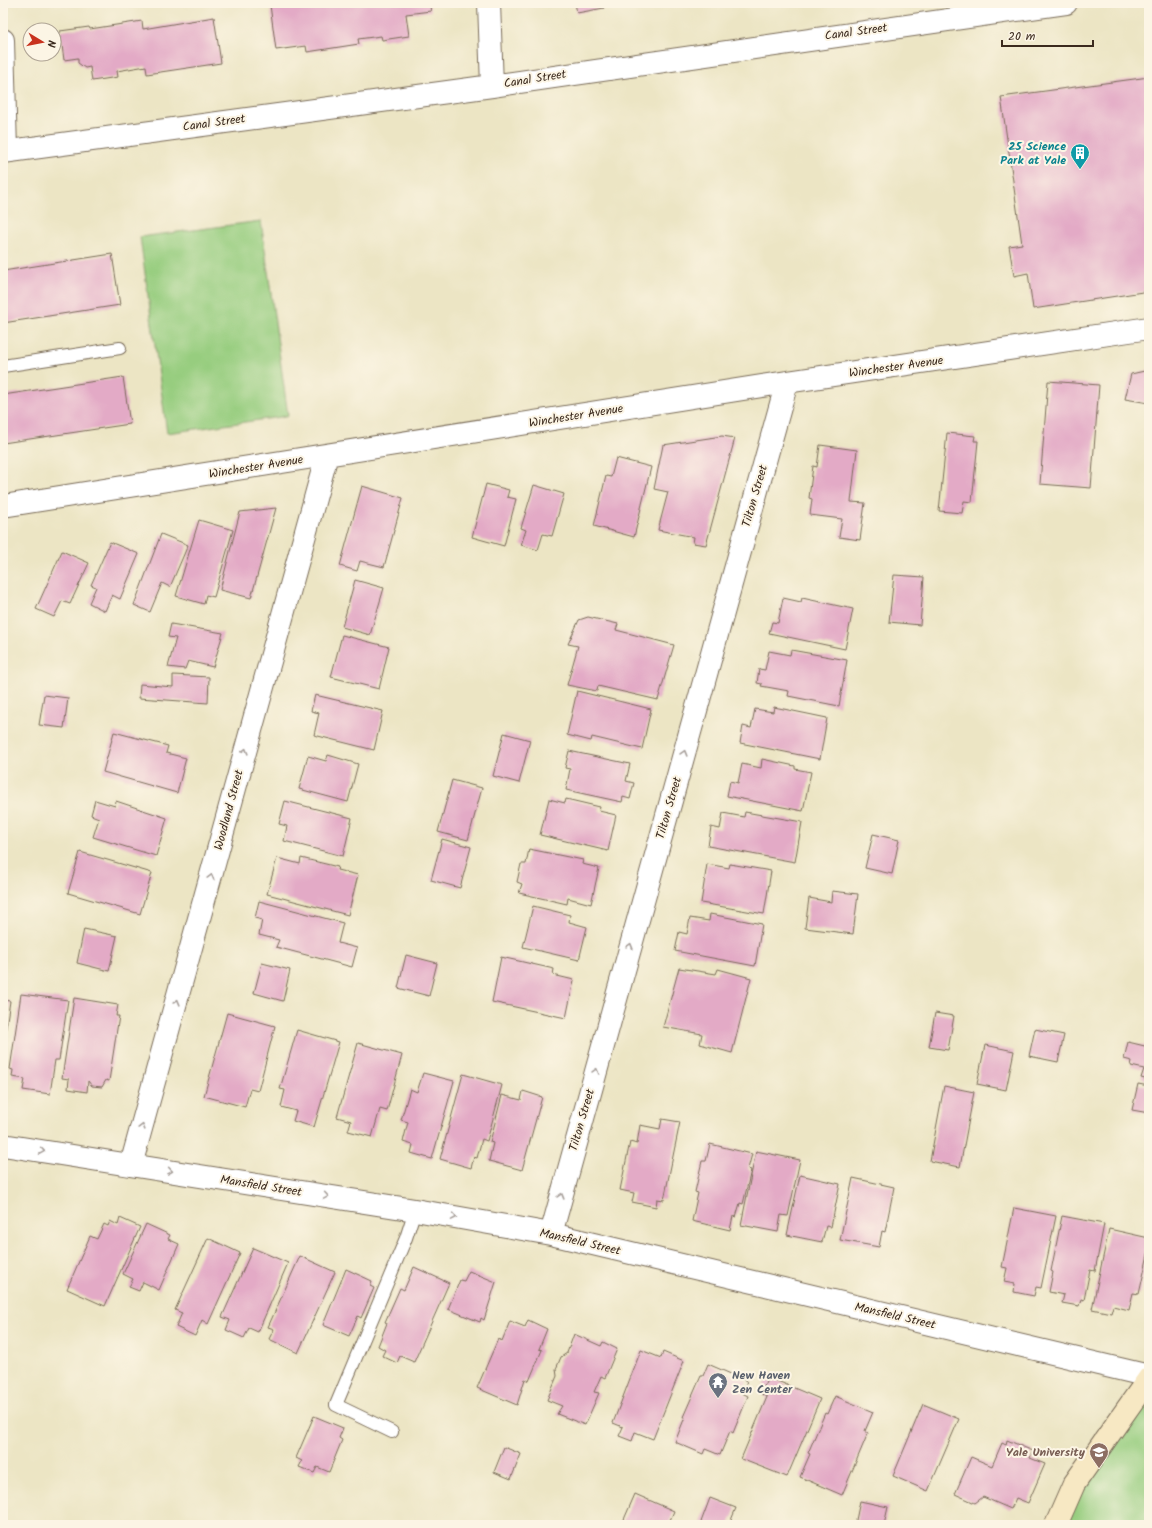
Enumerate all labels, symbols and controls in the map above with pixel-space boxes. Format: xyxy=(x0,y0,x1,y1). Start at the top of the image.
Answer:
street label: Canal Street xyxy=(823,18,889,46)
north arrow xyxy=(22,22,62,62)
scale bar xyxy=(1002,22,1093,48)
text: 20 m xyxy=(1008,27,1036,46)
text: N xyxy=(41,39,60,49)
street label: Canal Street xyxy=(502,65,568,93)
street label: Canal Street xyxy=(181,109,247,137)
place label: 25 Science Park at Yale xyxy=(1000,137,1066,170)
building icon: 25 Science Park at Yale xyxy=(1069,142,1091,170)
street label: Winchester Avenue xyxy=(848,351,945,383)
street label: Winchester Avenue xyxy=(528,399,625,433)
street label: Winchester Avenue xyxy=(208,450,305,484)
street label: Tilton Street xyxy=(737,462,773,529)
one-way arrow xyxy=(241,748,249,754)
one-way arrow xyxy=(679,750,688,757)
street label: Woodland Street xyxy=(209,767,249,852)
street label: Tilton Street xyxy=(651,774,687,841)
one-way arrow xyxy=(206,873,215,880)
one-way arrow xyxy=(626,943,634,949)
one-way arrow xyxy=(172,999,180,1005)
one-way arrow xyxy=(591,1068,600,1075)
street label: Tilton Street xyxy=(564,1086,600,1153)
one-way arrow xyxy=(137,1124,146,1131)
one-way arrow xyxy=(38,1146,45,1155)
one-way arrow xyxy=(167,1166,173,1175)
street label: Mansfield Street xyxy=(219,1170,304,1202)
one-way arrow xyxy=(323,1191,329,1200)
one-way arrow xyxy=(556,1193,565,1200)
one-way arrow xyxy=(451,1212,457,1221)
street label: Mansfield Street xyxy=(538,1223,623,1261)
street label: Mansfield Street xyxy=(853,1297,938,1335)
place label: New Haven Zen Center xyxy=(732,1366,793,1399)
temple icon: New Haven Zen Center xyxy=(707,1371,729,1399)
school or university icon: Yale University xyxy=(1088,1441,1110,1469)
place label: Yale University xyxy=(1006,1443,1086,1462)

